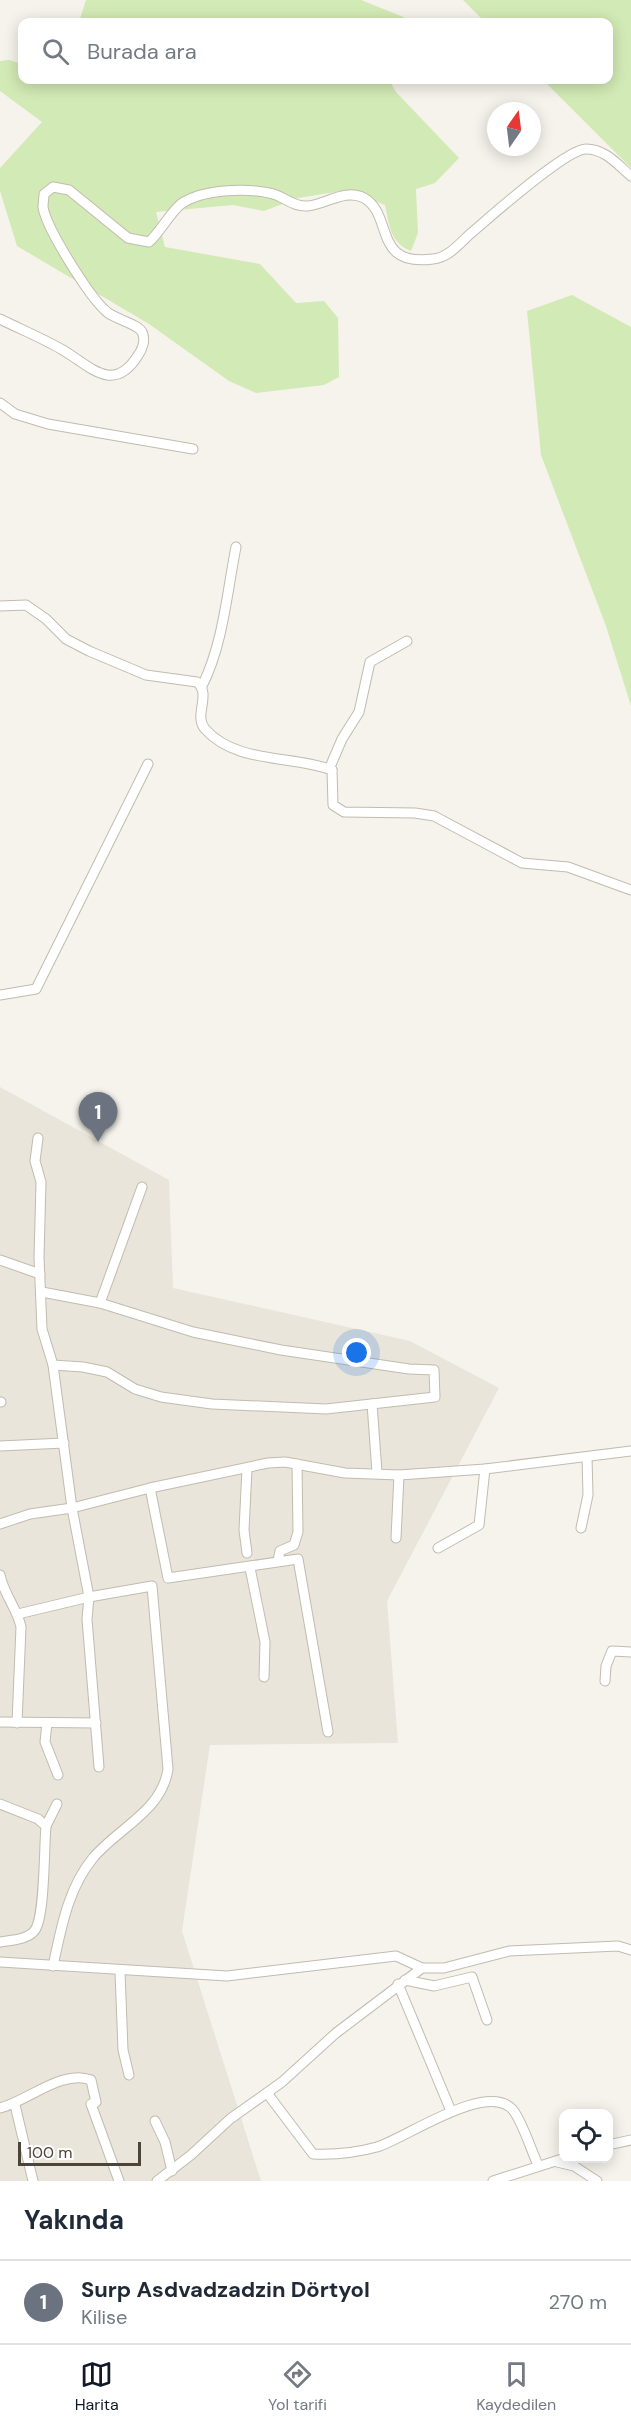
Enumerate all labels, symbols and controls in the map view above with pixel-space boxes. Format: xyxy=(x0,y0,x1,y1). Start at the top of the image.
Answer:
search box xyxy=(18,18,613,84)
icon: search xyxy=(39,35,72,68)
text: Burada ara xyxy=(87,37,197,66)
north arrow xyxy=(487,102,541,156)
pin: 1 xyxy=(78,1092,118,1142)
your location xyxy=(342,1338,371,1367)
map controls xyxy=(559,2109,613,2163)
button: locate xyxy=(559,2109,613,2163)
scale bar xyxy=(18,2139,141,2166)
text: 100 m xyxy=(27,2142,72,2163)
text: Yakında xyxy=(24,2203,124,2237)
text: Surp Asdvadzadzin Dörtyol xyxy=(81,2275,370,2304)
text: 1 xyxy=(40,2289,47,2315)
text: 270 m xyxy=(549,2289,607,2315)
text: Kilise xyxy=(81,2304,127,2330)
tab: Harita xyxy=(75,2358,119,2415)
tab: Yol tarifi xyxy=(268,2358,327,2415)
tab: Kaydedilen xyxy=(476,2358,556,2415)

